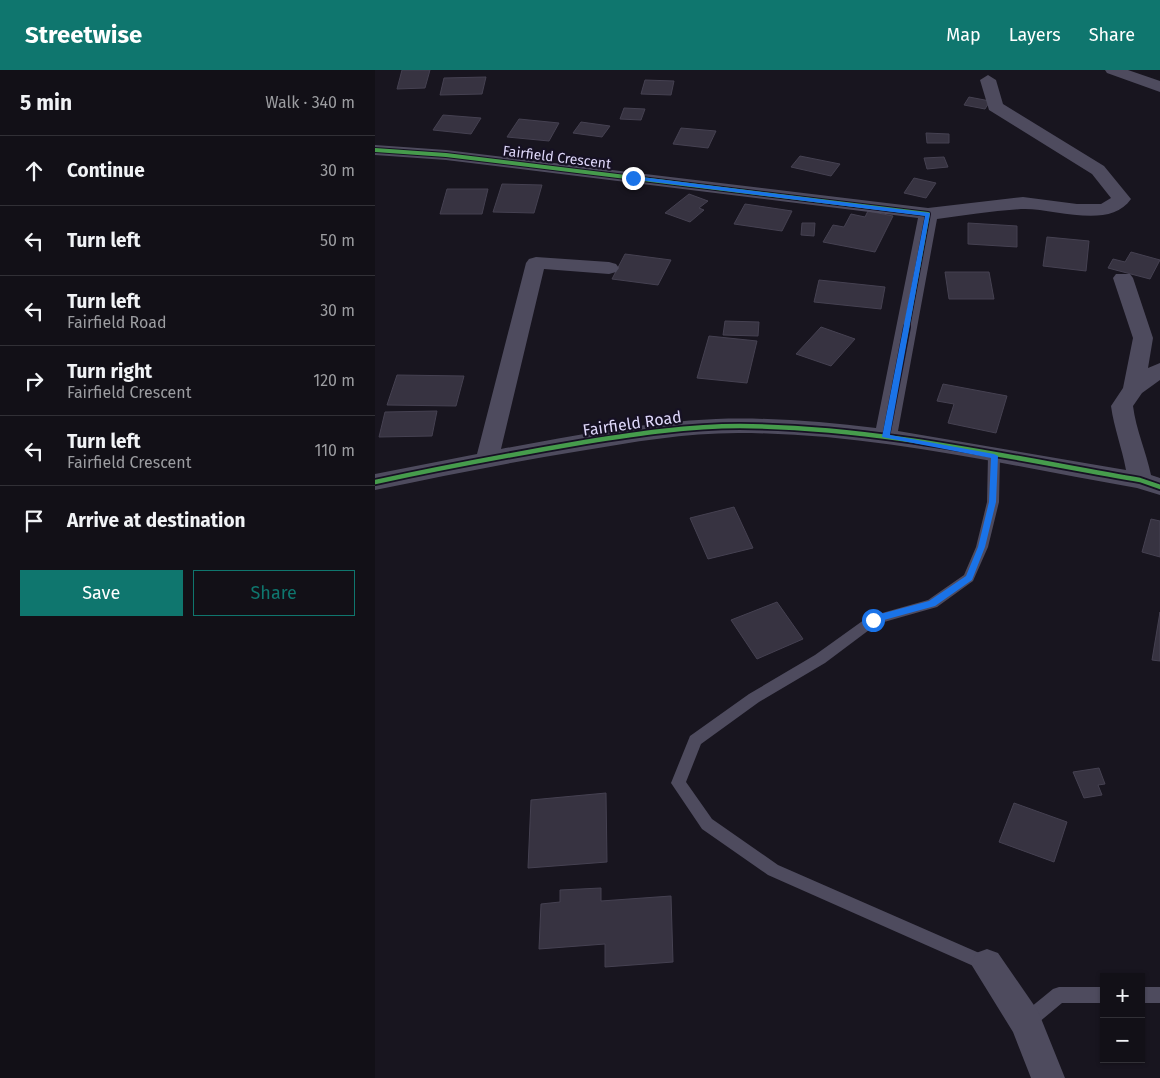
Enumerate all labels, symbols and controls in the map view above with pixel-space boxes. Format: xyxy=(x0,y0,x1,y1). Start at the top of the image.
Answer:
text: Streetwise xyxy=(25,21,142,49)
text: Map xyxy=(946,24,981,46)
text: Layers xyxy=(1009,24,1061,46)
text: Share xyxy=(1089,24,1135,46)
text: 5 min xyxy=(20,90,72,116)
text: Walk · 340 m xyxy=(265,93,355,112)
street label: Fairfield Crescent xyxy=(502,142,613,173)
icon: ahead xyxy=(20,157,48,185)
text: Continue xyxy=(67,159,145,182)
text: 30 m xyxy=(320,161,355,180)
route end xyxy=(622,167,645,190)
icon: left xyxy=(20,227,48,255)
text: Turn left xyxy=(67,229,141,252)
text: 50 m xyxy=(320,231,355,250)
text: Turn left xyxy=(67,290,141,313)
icon: left xyxy=(20,297,48,325)
text: 30 m xyxy=(320,301,355,320)
text: Fairfield Road xyxy=(67,313,167,332)
text: Turn right xyxy=(67,360,152,383)
icon: right xyxy=(20,367,48,395)
text: 120 m xyxy=(313,371,355,390)
text: Fairfield Crescent xyxy=(67,383,191,402)
street label: Fairfield Road xyxy=(581,407,683,440)
text: Turn left xyxy=(67,430,141,453)
icon: left xyxy=(20,437,48,465)
text: 110 m xyxy=(314,441,355,460)
text: Fairfield Crescent xyxy=(67,453,191,472)
icon: arrive xyxy=(20,507,48,535)
text: Arrive at destination xyxy=(67,509,246,532)
button: Save xyxy=(20,570,183,616)
button: Share xyxy=(193,570,355,616)
route start xyxy=(862,609,885,632)
map controls xyxy=(1100,973,1145,1063)
button: + xyxy=(1100,973,1145,1018)
button: − xyxy=(1100,1018,1145,1063)

